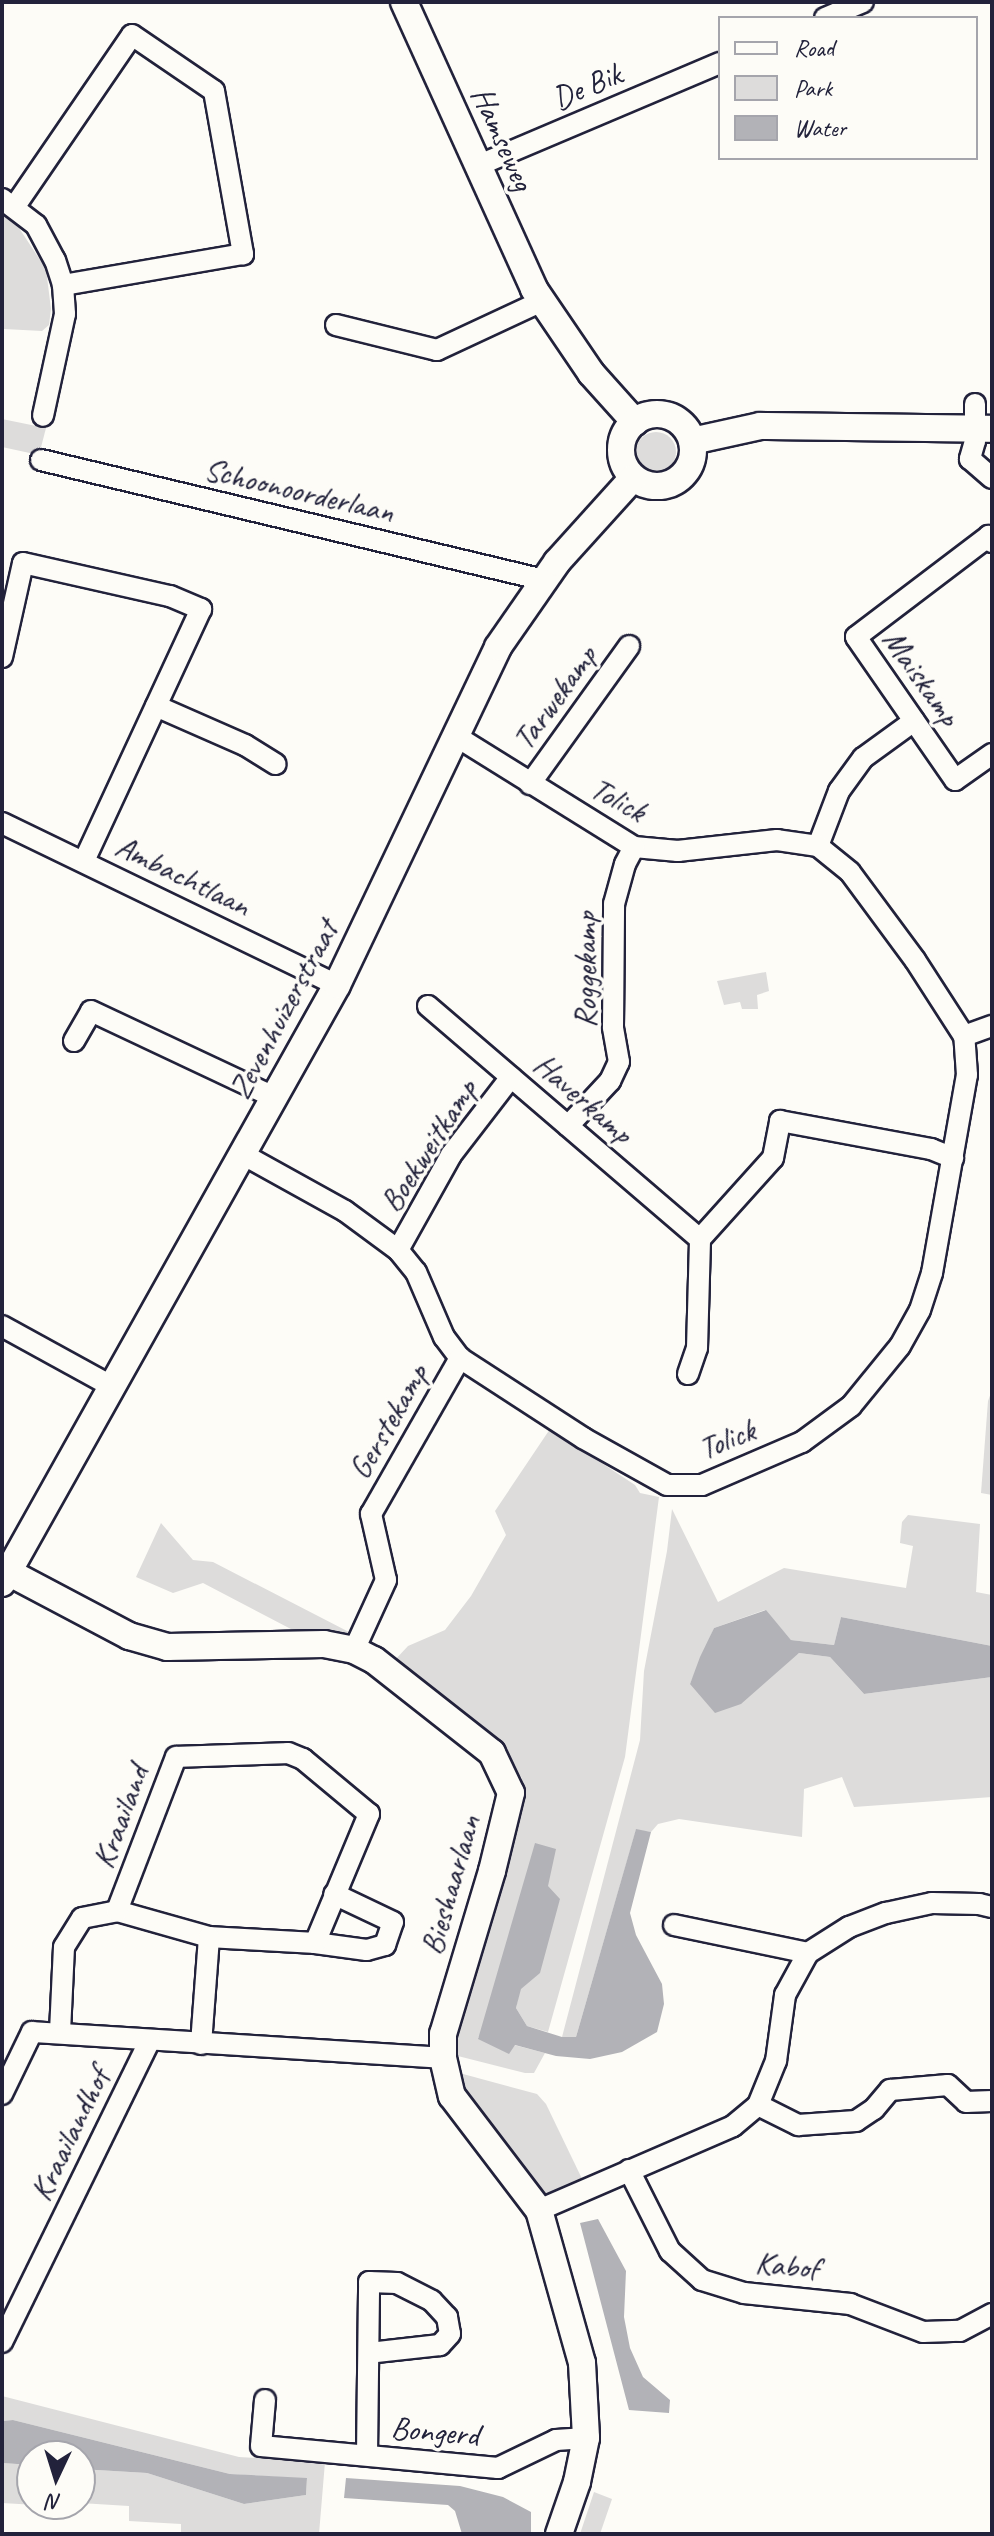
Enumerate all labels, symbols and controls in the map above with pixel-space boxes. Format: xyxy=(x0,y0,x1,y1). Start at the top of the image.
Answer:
legend xyxy=(718,16,978,160)
text: Road xyxy=(794,33,834,63)
street label: De Bik xyxy=(547,55,627,119)
text: Park xyxy=(794,73,832,103)
street label: Hamseweg xyxy=(462,81,542,197)
text: Water xyxy=(794,113,846,143)
street label: Schoonoorderlaan xyxy=(201,451,397,531)
street label: Maiskamp xyxy=(874,622,968,734)
street label: Tarwekamp xyxy=(504,639,606,757)
street label: Tolick xyxy=(584,769,652,831)
street label: Ambachtlaan xyxy=(109,827,257,925)
street label: Roggekamp xyxy=(567,912,605,1028)
street label: Zevenhuizerstraat xyxy=(221,914,347,1106)
street label: Haverkamp xyxy=(526,1046,640,1152)
street label: Boekweitkamp xyxy=(372,1073,486,1219)
street label: Gerstekamp xyxy=(341,1358,437,1486)
street label: Tolick xyxy=(693,1411,761,1469)
street label: Kraailand xyxy=(84,1760,158,1874)
street label: Bieshaarlaan xyxy=(413,1811,489,1959)
street label: Kraailandhof xyxy=(22,2063,118,2207)
street label: Kabof xyxy=(754,2244,820,2288)
street label: Bongerd xyxy=(389,2409,481,2455)
north arrow xyxy=(16,2440,96,2520)
text: N xyxy=(47,2488,62,2516)

